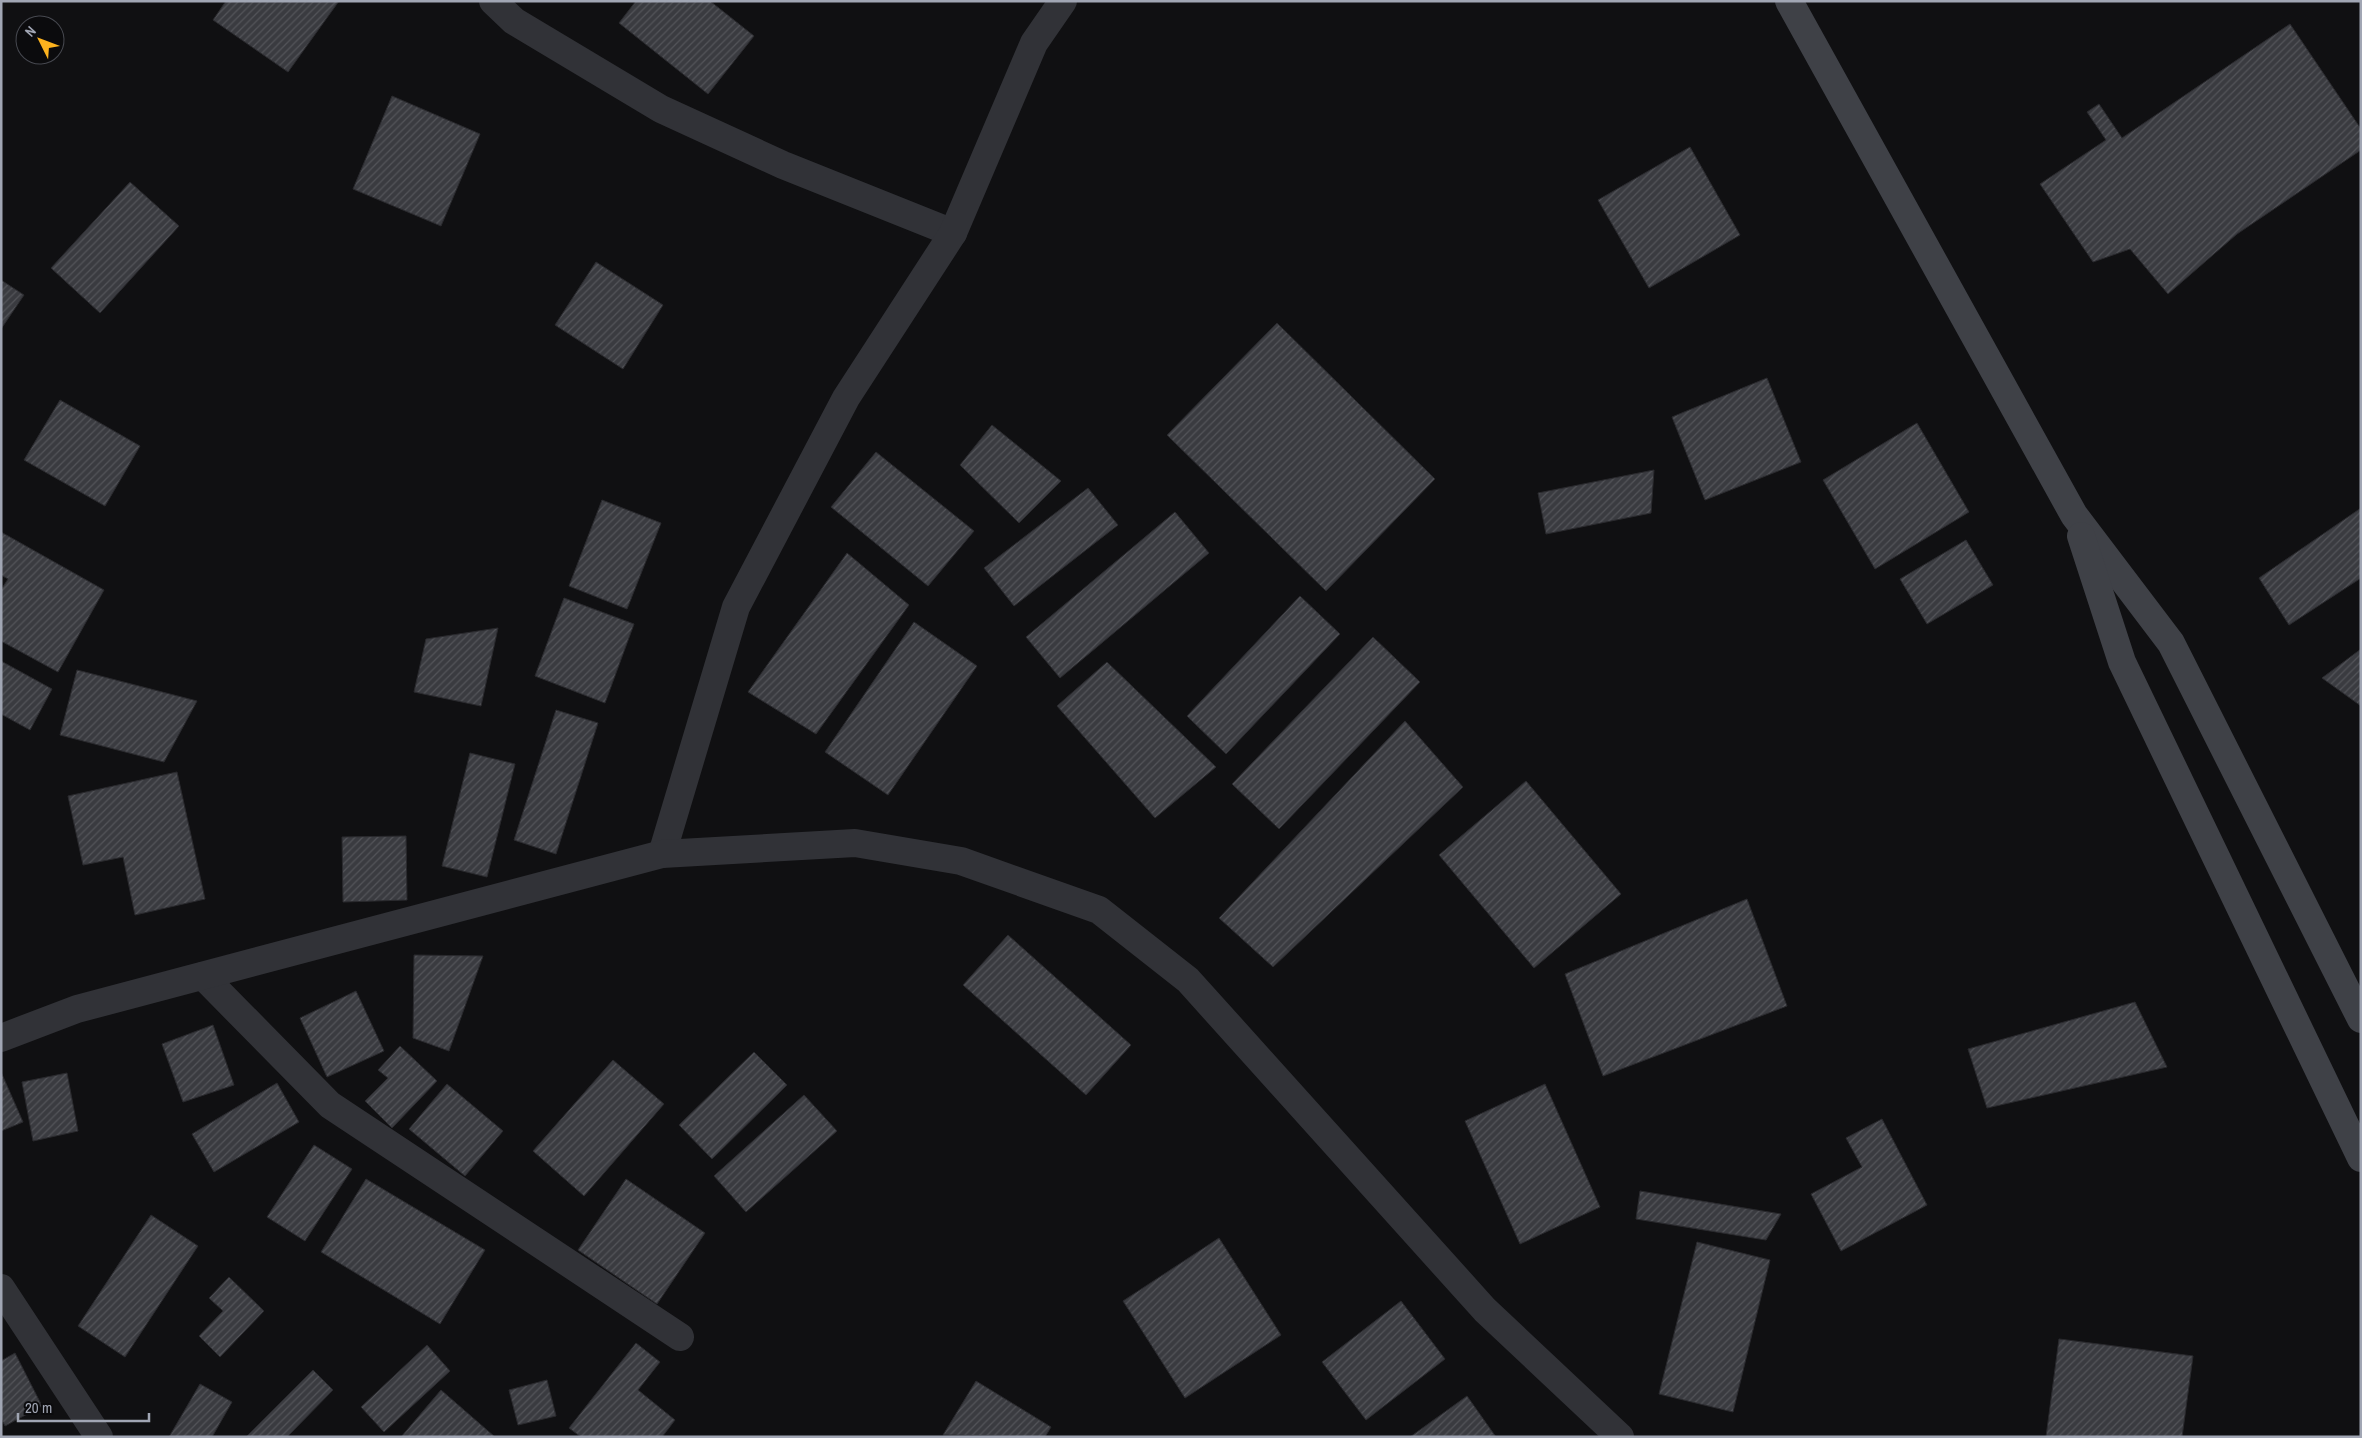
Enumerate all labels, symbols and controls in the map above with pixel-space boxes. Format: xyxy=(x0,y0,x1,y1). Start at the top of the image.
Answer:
north arrow xyxy=(15,15,65,65)
text: N xyxy=(21,22,40,40)
scale bar xyxy=(18,1390,149,1422)
text: 20 m xyxy=(25,1397,52,1418)

